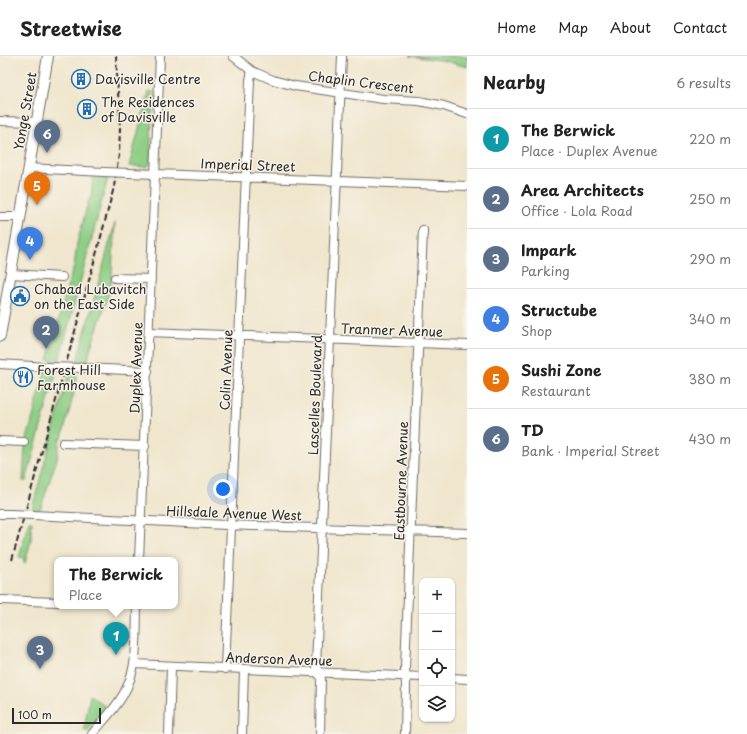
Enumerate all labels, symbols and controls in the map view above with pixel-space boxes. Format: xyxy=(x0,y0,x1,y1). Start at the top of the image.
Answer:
text: Streetwise xyxy=(20,14,122,42)
text: Home xyxy=(497,17,536,38)
text: Map xyxy=(558,17,588,38)
text: About xyxy=(610,17,651,38)
text: Contact xyxy=(673,17,727,38)
street label: Chaplin Crescent xyxy=(307,66,415,97)
building icon: Davisville Centre xyxy=(70,68,92,90)
place label: Davisville Centre xyxy=(95,69,201,88)
text: Nearby xyxy=(483,69,545,95)
street label: Yonge Street xyxy=(8,70,41,152)
text: 6 results xyxy=(676,73,731,92)
place label: The Residences of Davisville xyxy=(101,92,195,126)
building icon: The Residences of Davisville xyxy=(76,98,98,120)
text: The Berwick xyxy=(521,118,615,141)
pin: 6 xyxy=(34,120,60,153)
text: 1 xyxy=(493,129,499,148)
text: 220 m xyxy=(689,129,731,148)
text: Place · Duplex Avenue xyxy=(521,141,658,160)
street label: Imperial Street xyxy=(200,153,296,176)
pin: 5 xyxy=(24,172,50,205)
text: Area Architects xyxy=(521,178,644,201)
text: 2 xyxy=(491,189,501,208)
text: 250 m xyxy=(689,189,731,208)
text: Office · Lola Road xyxy=(521,201,633,220)
pin: 4 xyxy=(17,227,43,260)
text: Impark xyxy=(521,238,577,261)
text: 3 xyxy=(492,249,500,268)
text: 290 m xyxy=(690,249,731,268)
text: Parking xyxy=(521,261,570,280)
place label: Chabad Lubavitch on the East Side xyxy=(34,279,146,313)
public building icon: Chabad Lubavitch on the East Side xyxy=(9,285,31,307)
text: Structube xyxy=(521,298,597,321)
text: 4 xyxy=(492,309,500,328)
text: 340 m xyxy=(688,309,731,328)
pin: 2 xyxy=(33,316,59,349)
street label: Tranmer Avenue xyxy=(341,318,443,341)
text: Shop xyxy=(521,321,552,340)
street label: Duplex Avenue xyxy=(124,322,147,414)
street label: Colin Avenue xyxy=(215,329,236,411)
street label: Lascelles Boulevard xyxy=(303,335,326,455)
text: Sushi Zone xyxy=(521,358,601,381)
place label: Forest Hill Farmhouse xyxy=(37,360,106,394)
restaurant icon: Forest Hill Farmhouse xyxy=(12,366,34,388)
text: 5 xyxy=(492,369,500,388)
text: 380 m xyxy=(688,369,731,388)
text: Restaurant xyxy=(521,381,591,400)
text: TD xyxy=(521,418,544,441)
street label: Eastbourne Avenue xyxy=(389,421,412,541)
text: 6 xyxy=(491,429,501,448)
text: 430 m xyxy=(689,429,731,448)
text: Bank · Imperial Street xyxy=(521,441,659,460)
your location xyxy=(213,479,233,499)
street label: Hillsdale Avenue West xyxy=(166,501,302,524)
popup xyxy=(54,557,178,609)
text: The Berwick xyxy=(69,562,163,585)
map controls xyxy=(419,578,455,722)
button: + xyxy=(419,578,455,614)
text: Place xyxy=(69,585,102,604)
button: − xyxy=(419,614,455,650)
pin: 1 xyxy=(103,622,129,655)
pin: 3 xyxy=(27,636,53,669)
street label: Anderson Avenue xyxy=(225,647,333,670)
button: locate xyxy=(419,650,455,686)
button: layers xyxy=(419,686,455,722)
scale bar xyxy=(12,706,101,725)
text: 100 m xyxy=(18,706,52,723)

